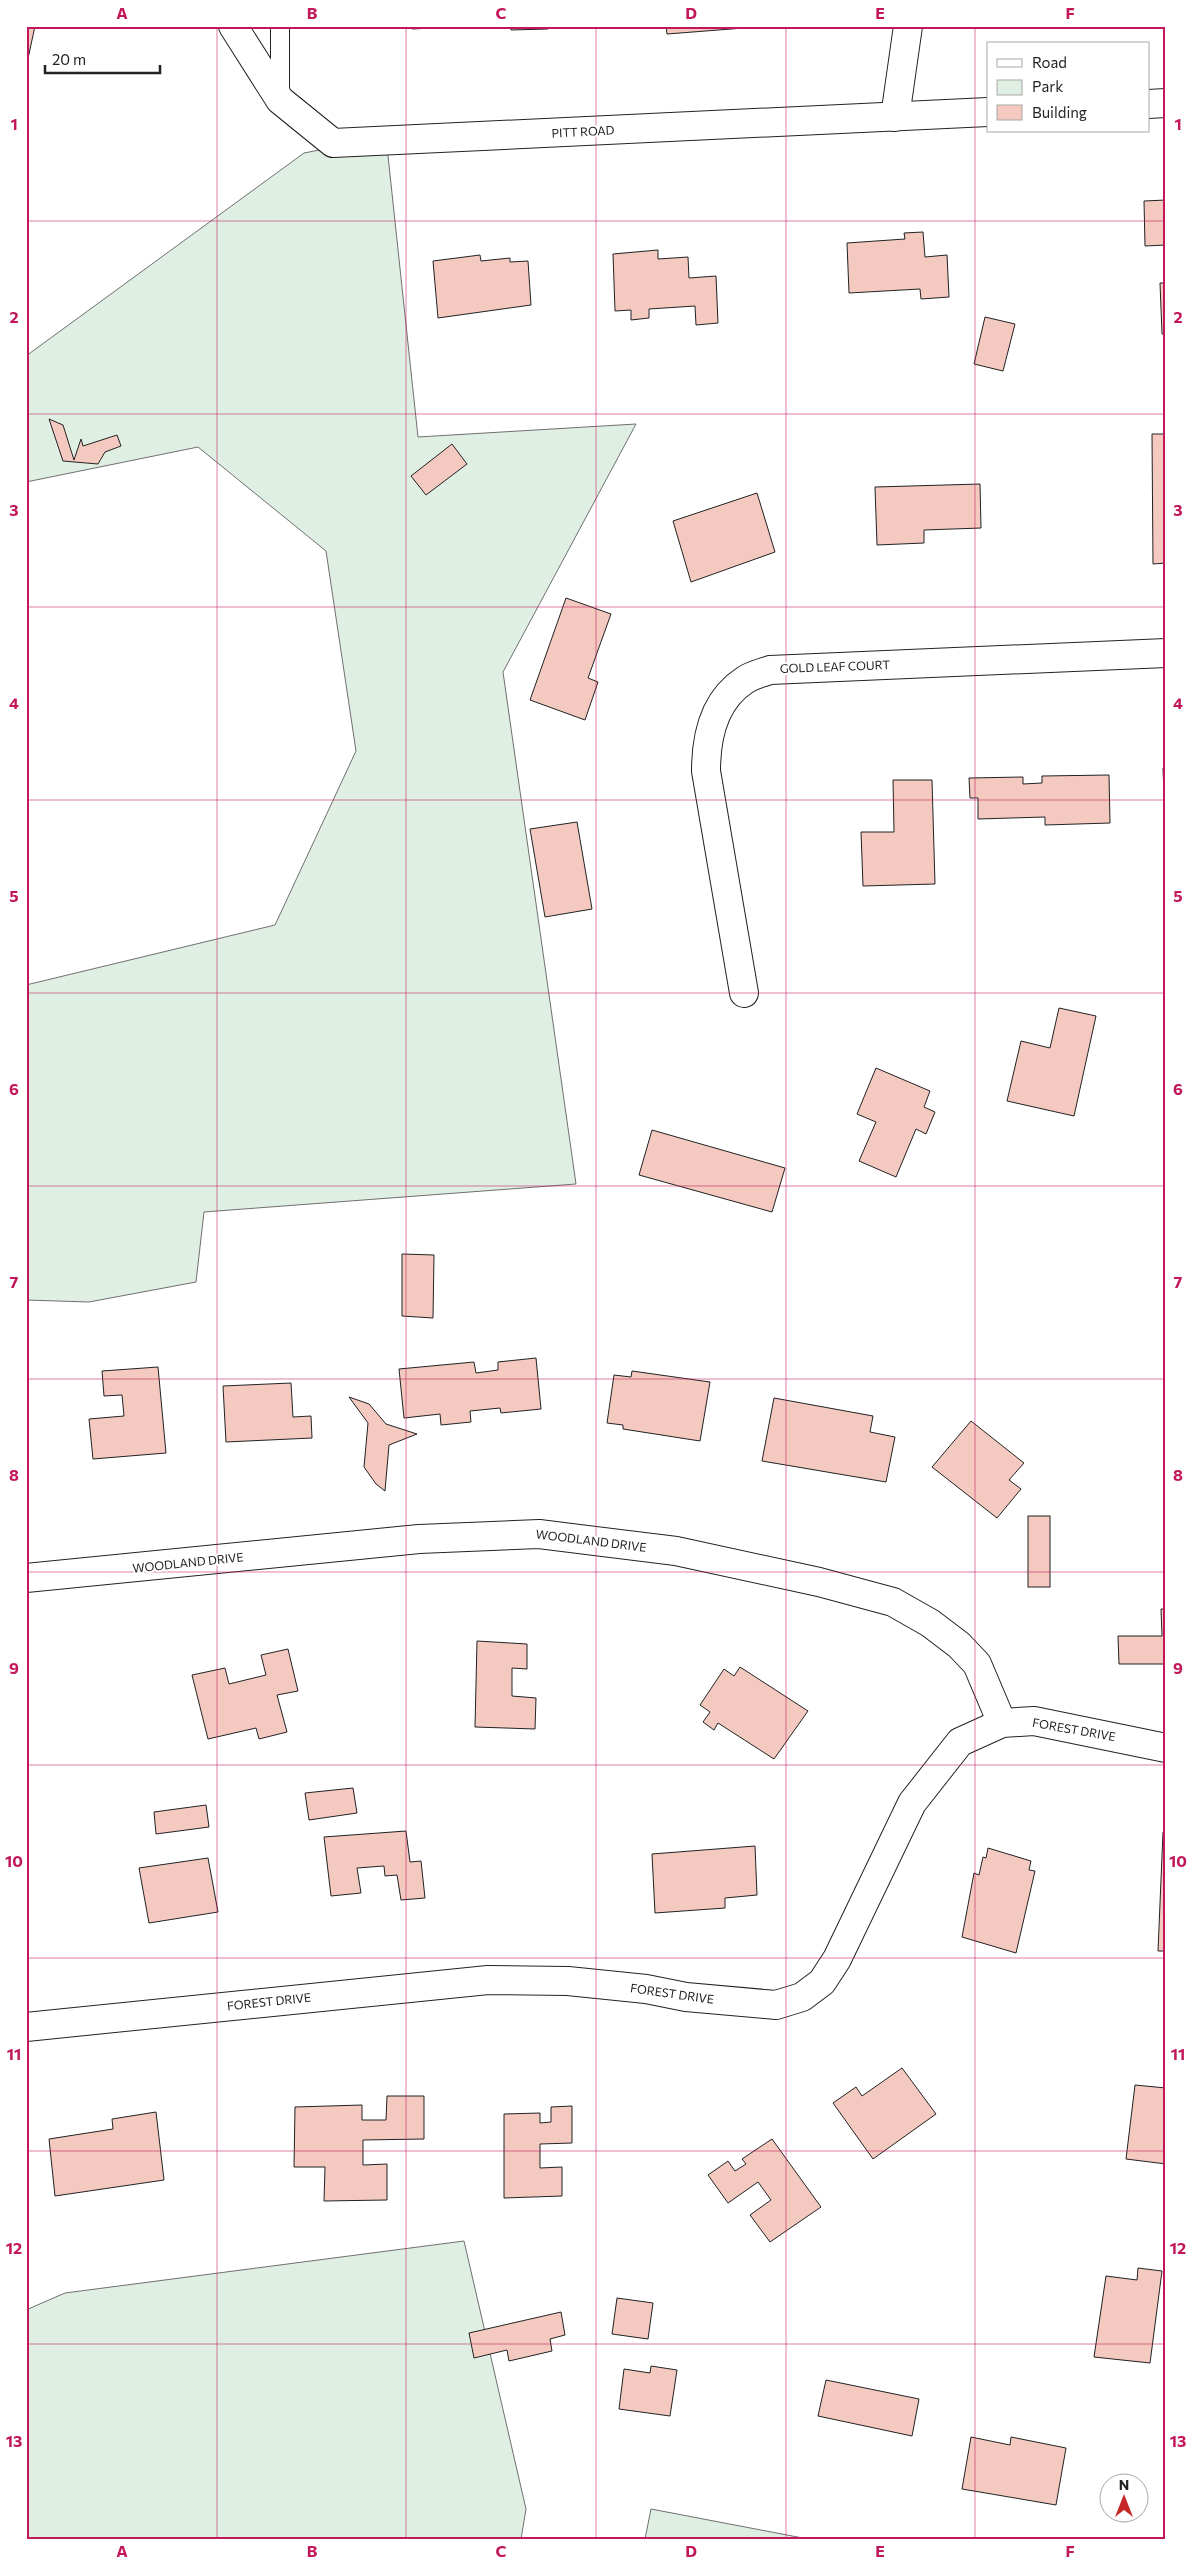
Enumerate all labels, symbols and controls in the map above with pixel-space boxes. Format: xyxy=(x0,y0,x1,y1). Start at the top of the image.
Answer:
text: A xyxy=(116,3,128,22)
text: B xyxy=(307,3,318,22)
text: C xyxy=(496,3,507,22)
text: D xyxy=(685,3,697,22)
text: E xyxy=(875,3,885,22)
text: F xyxy=(1065,3,1075,22)
scale bar xyxy=(45,42,160,74)
legend xyxy=(987,42,1150,132)
text: 20 m xyxy=(52,50,86,68)
text: Road xyxy=(1032,53,1067,71)
text: Park xyxy=(1032,77,1063,95)
text: Building xyxy=(1032,103,1087,121)
text: 1 xyxy=(10,114,18,133)
text: 1 xyxy=(1174,114,1182,133)
street label: PITT ROAD xyxy=(551,122,615,140)
text: 2 xyxy=(9,307,19,326)
text: 2 xyxy=(1173,307,1183,326)
text: 3 xyxy=(9,500,19,519)
text: 3 xyxy=(1173,500,1183,519)
street label: GOLD LEAF COURT xyxy=(780,657,891,675)
text: 4 xyxy=(9,693,19,712)
text: 4 xyxy=(1173,693,1183,712)
text: 5 xyxy=(9,886,19,905)
text: 5 xyxy=(1173,886,1183,905)
text: 6 xyxy=(9,1079,19,1098)
text: 6 xyxy=(1173,1079,1183,1098)
text: 7 xyxy=(10,1272,19,1291)
text: 7 xyxy=(1174,1272,1183,1291)
text: 8 xyxy=(9,1465,19,1484)
text: 8 xyxy=(1173,1465,1183,1484)
street label: WOODLAND DRIVE xyxy=(535,1526,647,1554)
street label: WOODLAND DRIVE xyxy=(132,1549,244,1575)
text: 9 xyxy=(9,1658,19,1677)
text: 9 xyxy=(1173,1658,1183,1677)
street label: FOREST DRIVE xyxy=(1031,1715,1117,1743)
text: 10 xyxy=(5,1851,23,1870)
text: 10 xyxy=(1169,1851,1187,1870)
street label: FOREST DRIVE xyxy=(629,1980,715,2006)
street label: FOREST DRIVE xyxy=(226,1990,312,2012)
text: 11 xyxy=(7,2044,21,2063)
text: 11 xyxy=(1171,2044,1185,2063)
text: 12 xyxy=(6,2238,22,2257)
text: 12 xyxy=(1170,2238,1186,2257)
text: 13 xyxy=(6,2431,22,2450)
text: 13 xyxy=(1170,2431,1186,2450)
north arrow xyxy=(1100,2472,1150,2522)
text: N xyxy=(1119,2476,1129,2493)
text: A xyxy=(116,2541,128,2560)
text: B xyxy=(307,2541,318,2560)
text: C xyxy=(496,2541,507,2560)
text: D xyxy=(685,2541,697,2560)
text: E xyxy=(875,2541,885,2560)
text: F xyxy=(1065,2541,1075,2560)

